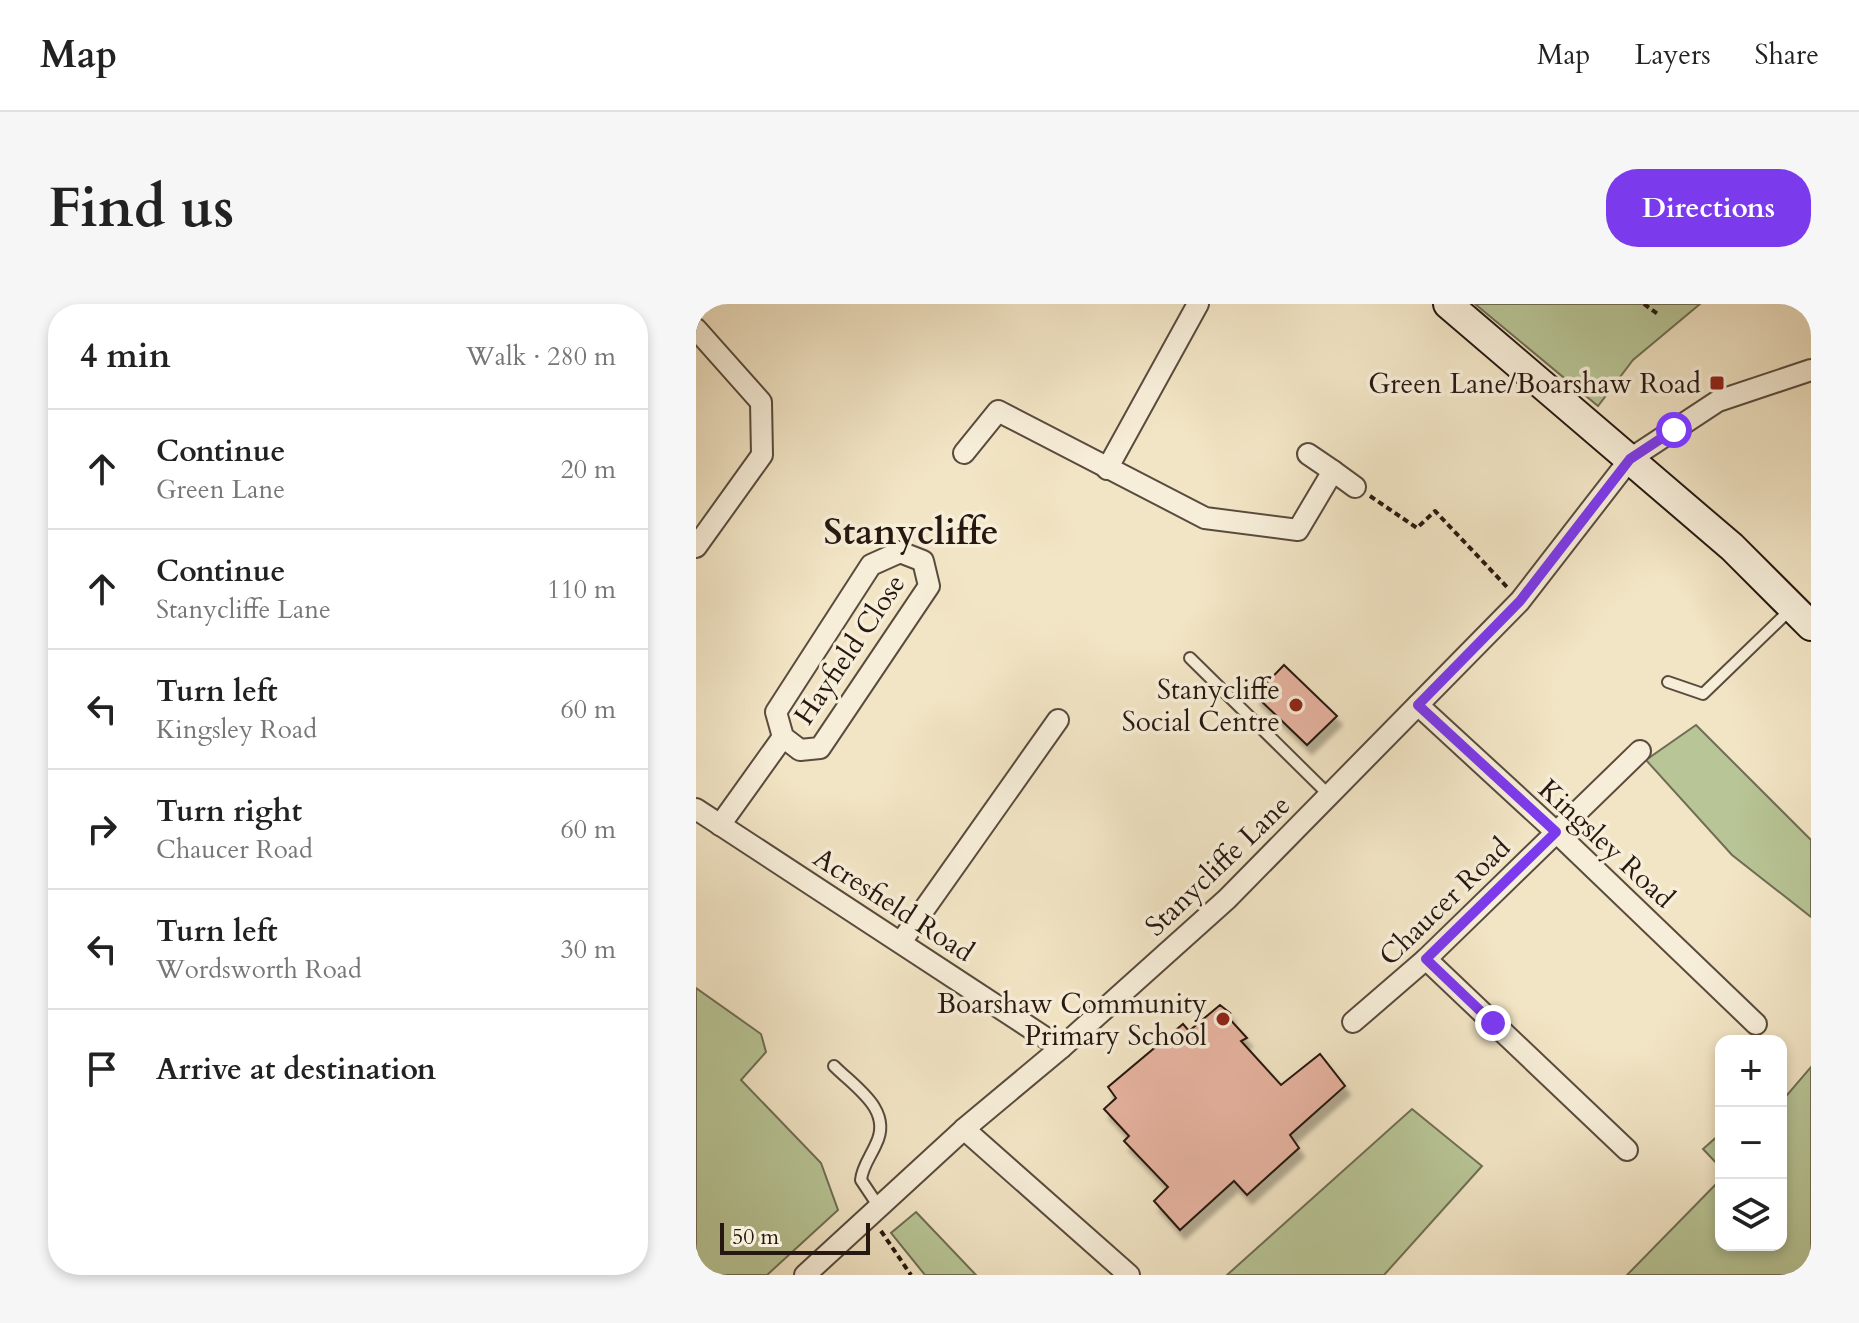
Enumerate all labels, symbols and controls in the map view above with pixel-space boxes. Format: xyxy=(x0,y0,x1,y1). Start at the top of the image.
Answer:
text: Map xyxy=(40,29,117,81)
text: Map xyxy=(1537,36,1590,74)
text: Layers xyxy=(1634,36,1711,74)
text: Share xyxy=(1755,36,1819,74)
button: Directions xyxy=(1606,169,1811,247)
text: Find us xyxy=(48,171,234,246)
text: 4 min xyxy=(80,333,171,379)
text: Walk · 280 m xyxy=(466,339,616,374)
place label: Green Lane/Boarshaw Road xyxy=(1368,365,1701,403)
marker: Green Lane/Boarshaw Road xyxy=(1708,374,1726,392)
route start xyxy=(1656,412,1692,448)
text: Continue xyxy=(156,431,285,472)
icon: ahead xyxy=(80,447,124,491)
text: 20 m xyxy=(560,452,616,487)
text: Green Lane xyxy=(156,472,285,507)
district label: Stanycliffe xyxy=(823,508,999,557)
text: Continue xyxy=(156,551,285,592)
icon: ahead xyxy=(80,567,124,611)
street label: Hayfield Close xyxy=(785,567,914,732)
text: 110 m xyxy=(547,572,616,607)
text: Stanycliffe Lane xyxy=(156,592,331,627)
text: Turn left xyxy=(156,671,278,712)
place label: Stanycliffe Social Centre xyxy=(1122,671,1280,741)
icon: left xyxy=(80,687,124,731)
text: 60 m xyxy=(560,692,616,727)
marker: Stanycliffe Social Centre xyxy=(1287,696,1305,714)
text: Kingsley Road xyxy=(156,712,317,747)
street label: Kingsley Road xyxy=(1530,771,1683,917)
street label: Stanycliffe Lane xyxy=(1137,787,1299,945)
text: Turn right xyxy=(156,791,302,832)
icon: right xyxy=(80,807,124,851)
text: 60 m xyxy=(560,812,616,847)
street label: Chaucer Road xyxy=(1371,829,1519,974)
text: Chaucer Road xyxy=(156,832,313,867)
street label: Acresfield Road xyxy=(806,839,981,971)
text: Turn left xyxy=(156,911,278,952)
icon: left xyxy=(80,927,124,971)
text: 30 m xyxy=(560,932,616,967)
text: Wordsworth Road xyxy=(156,952,362,987)
place label: Boarshaw Community Primary School xyxy=(937,985,1207,1055)
route end xyxy=(1475,1005,1511,1041)
marker: Boarshaw Community Primary School xyxy=(1214,1010,1232,1028)
map controls xyxy=(1715,1035,1787,1251)
button: + xyxy=(1715,1035,1787,1107)
icon: arrive xyxy=(80,1047,124,1091)
text: Arrive at destination xyxy=(156,1049,436,1090)
button: − xyxy=(1715,1107,1787,1179)
button: layers xyxy=(1715,1179,1787,1251)
scale bar xyxy=(720,1219,870,1255)
text: 50 m xyxy=(732,1222,779,1252)

